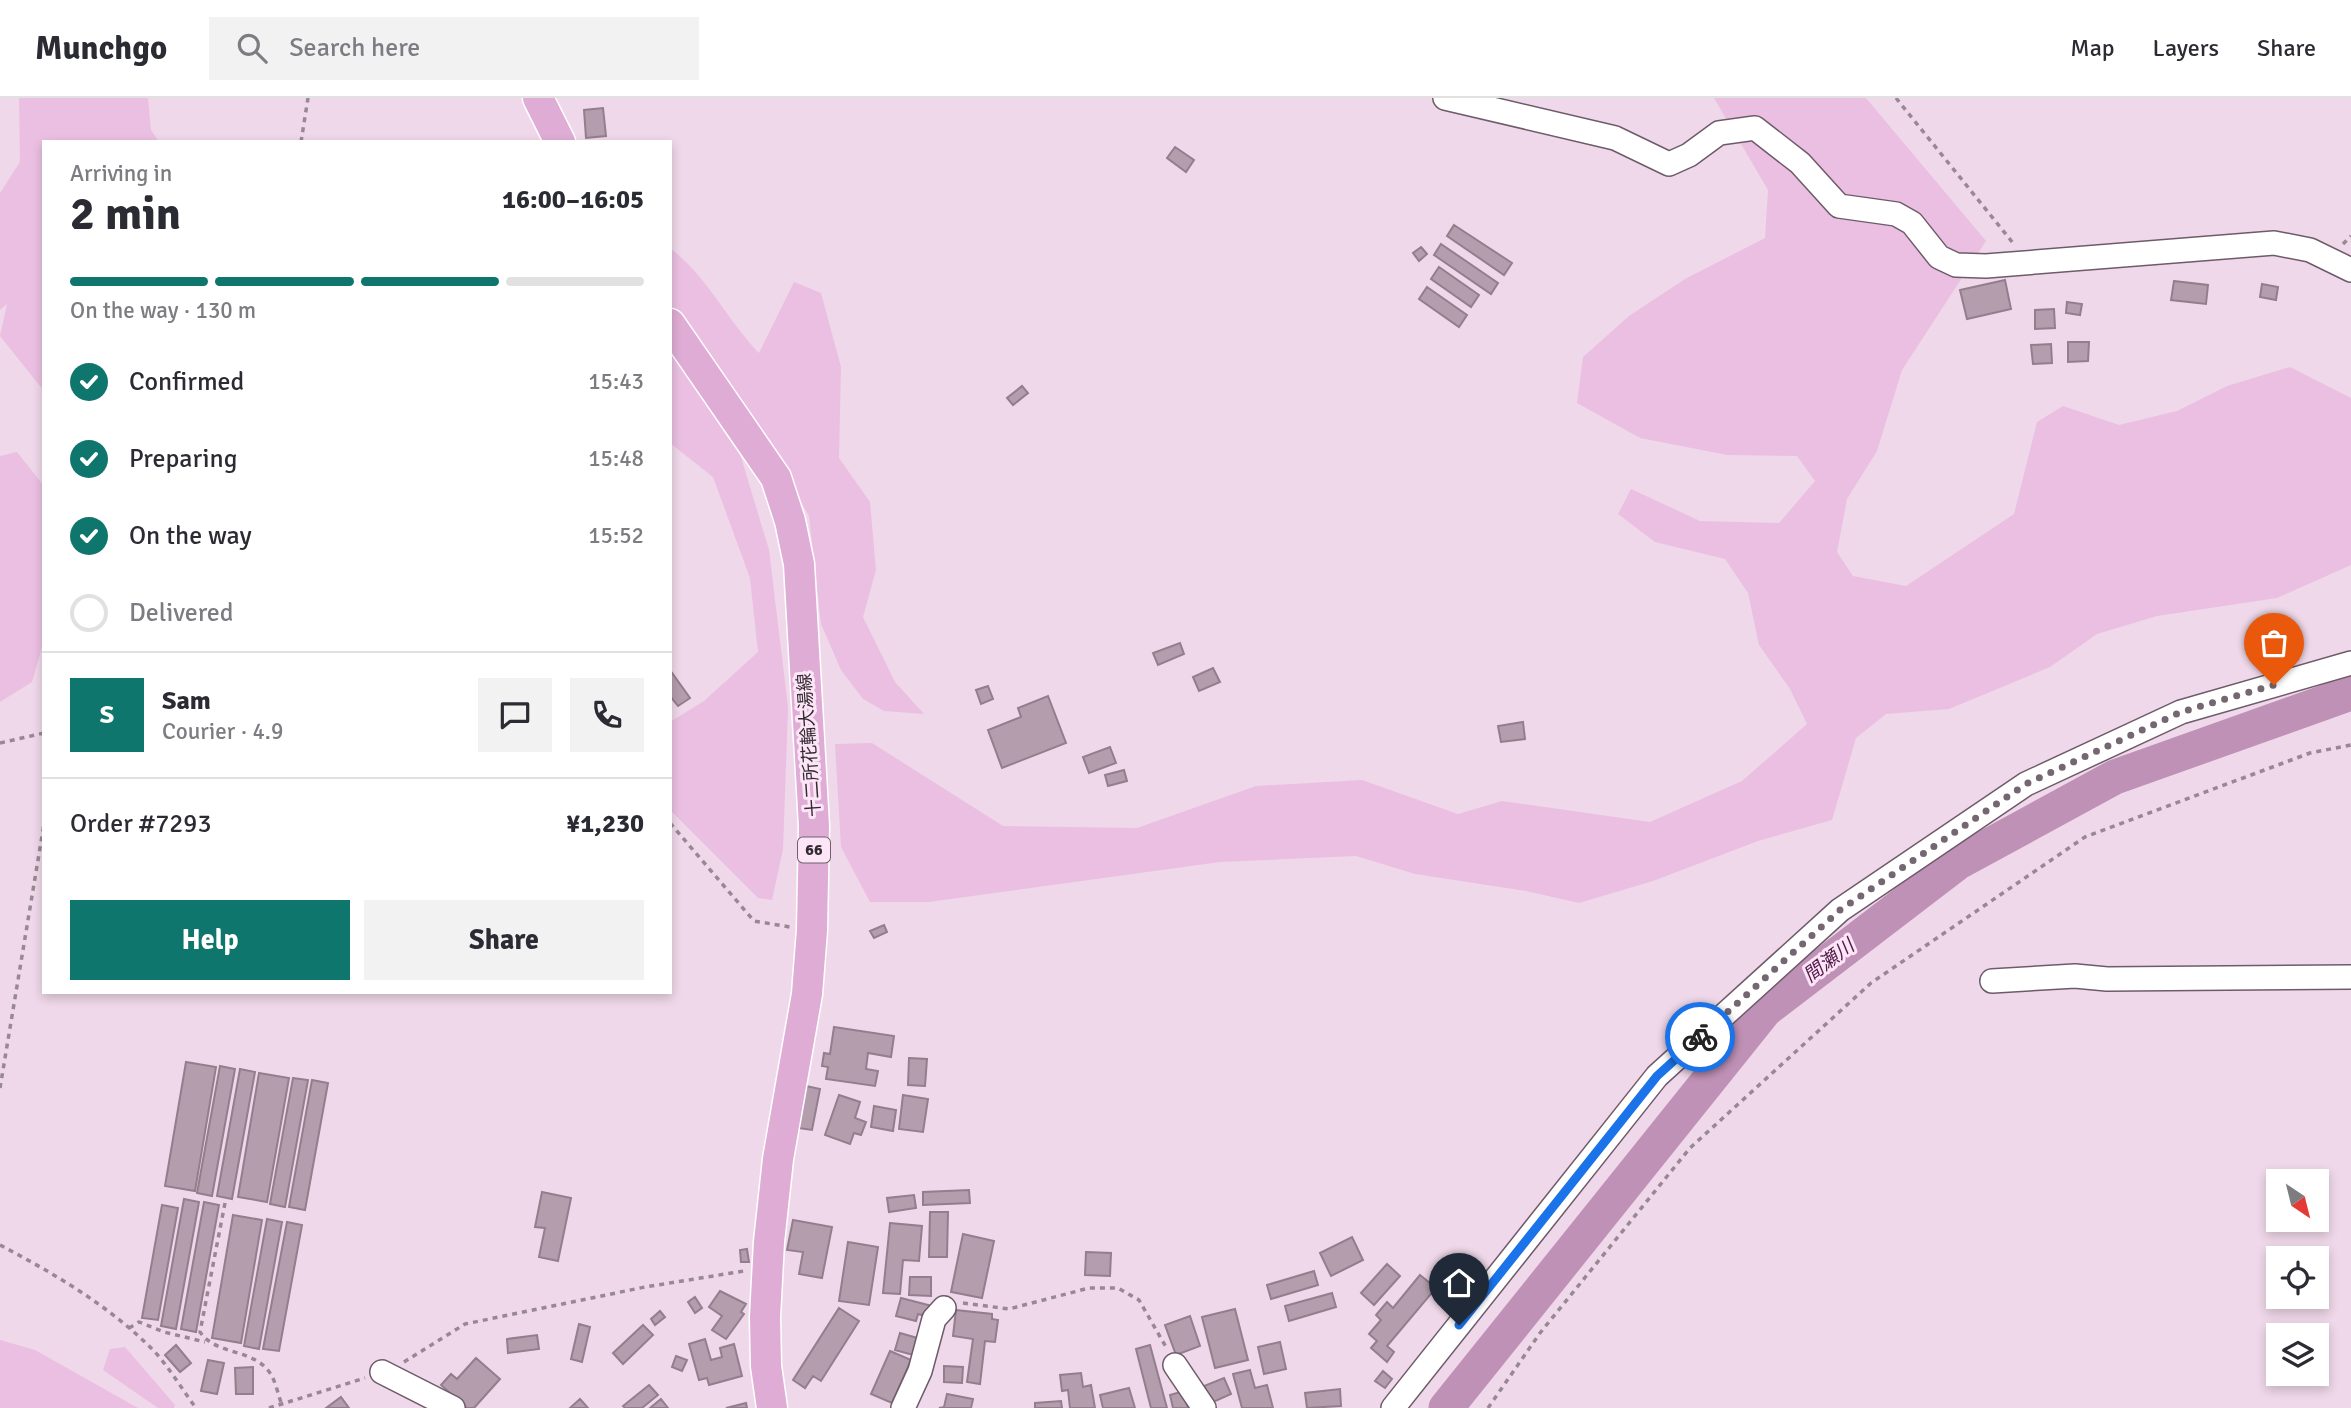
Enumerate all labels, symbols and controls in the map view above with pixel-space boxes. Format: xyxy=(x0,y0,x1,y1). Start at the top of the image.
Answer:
search box xyxy=(209,17,699,80)
text: Munchgo xyxy=(35,28,167,69)
icon: search xyxy=(233,29,271,67)
text: Search here xyxy=(289,32,420,64)
text: Map xyxy=(2070,33,2115,63)
text: Layers xyxy=(2153,33,2219,63)
text: Share xyxy=(2257,33,2316,63)
text: Arriving in xyxy=(70,159,172,188)
text: 16:00–16:05 xyxy=(502,184,644,216)
text: 2 min xyxy=(70,186,181,242)
text: On the way · 130 m xyxy=(70,296,256,325)
icon: check xyxy=(70,363,108,401)
text: Confirmed xyxy=(129,366,244,398)
text: 15:43 xyxy=(588,367,644,396)
icon: check xyxy=(70,440,108,478)
text: Preparing xyxy=(129,443,237,475)
text: 15:48 xyxy=(588,444,644,473)
icon: check xyxy=(70,517,108,555)
text: On the way xyxy=(129,520,252,552)
text: 15:52 xyxy=(588,521,644,550)
text: Delivered xyxy=(129,597,234,629)
pin xyxy=(2244,613,2304,685)
icon: bag xyxy=(2255,624,2293,662)
street label: 十二所花輪大湯線 xyxy=(793,672,825,818)
button: chat xyxy=(478,678,552,752)
button: phone xyxy=(570,678,644,752)
text: Sam xyxy=(162,685,211,717)
text: S xyxy=(100,699,114,731)
text: Courier · 4.9 xyxy=(162,717,283,746)
text: Order #7293 xyxy=(70,808,211,840)
text: ¥1,230 xyxy=(566,808,644,840)
road number: 66 xyxy=(798,838,830,862)
button: Help xyxy=(70,900,350,980)
button: Share xyxy=(364,900,644,980)
water label: 間瀬川 xyxy=(1799,933,1861,988)
courier xyxy=(1665,1002,1735,1072)
icon: bike xyxy=(1681,1018,1719,1056)
north arrow xyxy=(2266,1169,2329,1232)
map controls xyxy=(2266,1169,2329,1386)
button: locate xyxy=(2266,1246,2329,1309)
pin xyxy=(1429,1253,1489,1325)
icon: home xyxy=(1440,1264,1478,1302)
button: layers xyxy=(2266,1323,2329,1386)

